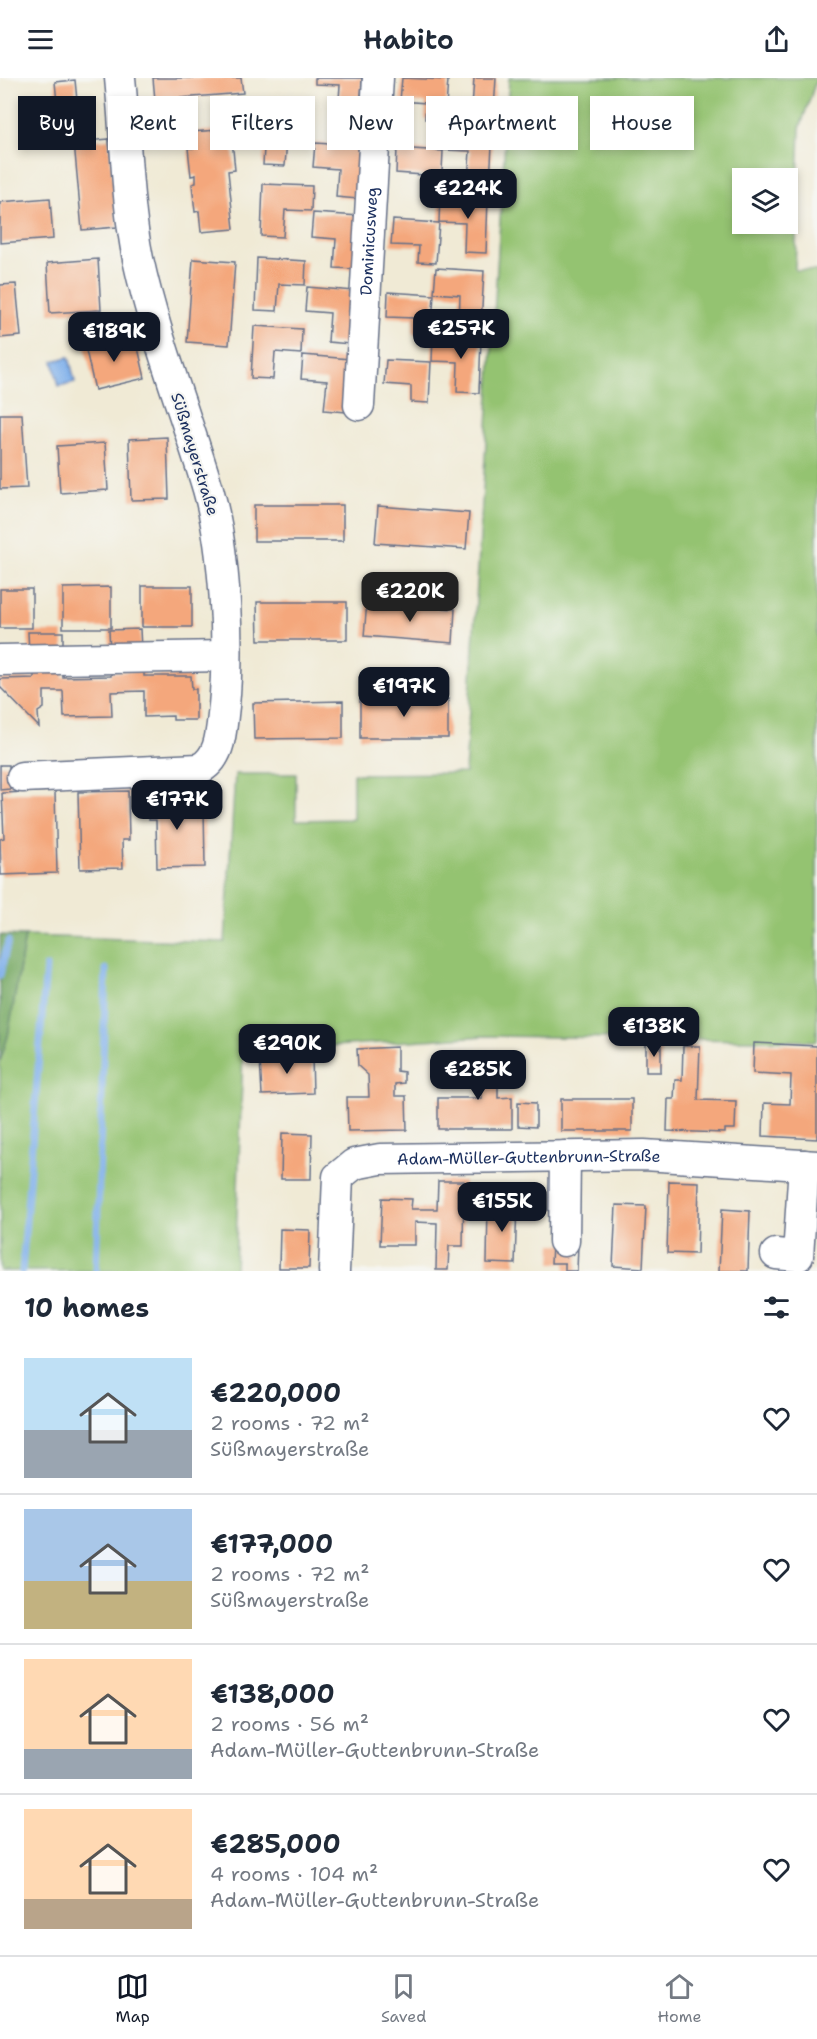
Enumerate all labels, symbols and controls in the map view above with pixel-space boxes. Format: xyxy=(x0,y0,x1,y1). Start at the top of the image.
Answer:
text: Habito xyxy=(363,21,454,58)
icon: menu xyxy=(24,23,57,56)
icon: share xyxy=(760,23,793,56)
chip: Buy xyxy=(18,96,96,150)
chip: Rent xyxy=(108,96,198,150)
chip: Filters xyxy=(210,96,315,150)
chip: New xyxy=(327,96,414,150)
chip: Apartment xyxy=(426,96,578,150)
chip: House xyxy=(590,96,694,150)
map controls xyxy=(732,168,798,234)
button: layers xyxy=(732,168,798,234)
pin: €224K xyxy=(426,169,510,220)
text: €224K xyxy=(434,175,502,201)
street label: Dominicusweg xyxy=(355,186,382,296)
pin: €257K xyxy=(419,309,503,360)
pin: €189K xyxy=(72,312,156,363)
text: €257K xyxy=(427,315,495,341)
text: €189K xyxy=(82,318,146,344)
street label: Süßmayerstraße xyxy=(166,390,224,518)
pin: €220K xyxy=(368,572,452,623)
text: €220K xyxy=(376,578,444,604)
pin: €197K xyxy=(362,667,446,718)
text: €197K xyxy=(372,673,436,699)
pin: €177K xyxy=(135,780,219,831)
text: €177K xyxy=(145,786,209,812)
pin: €138K xyxy=(612,1007,696,1058)
text: €138K xyxy=(622,1013,686,1039)
pin: €290K xyxy=(245,1024,329,1075)
text: €290K xyxy=(253,1030,321,1056)
pin: €285K xyxy=(436,1050,520,1101)
text: €285K xyxy=(444,1056,512,1082)
street label: Adam-Müller-Guttenbrunn-Straße xyxy=(397,1144,661,1169)
pin: €155K xyxy=(460,1182,544,1233)
text: €155K xyxy=(472,1188,532,1214)
text: 10 homes xyxy=(24,1290,149,1325)
icon: filters xyxy=(760,1291,793,1324)
text: €220,000 xyxy=(210,1375,341,1410)
icon: home xyxy=(72,1382,144,1454)
icon: heart xyxy=(760,1402,793,1435)
text: 2 rooms · 72 m² xyxy=(210,1410,369,1436)
text: Süßmayerstraße xyxy=(210,1436,369,1462)
text: €177,000 xyxy=(210,1526,333,1561)
icon: home xyxy=(72,1533,144,1605)
icon: heart xyxy=(760,1553,793,1586)
text: 2 rooms · 72 m² xyxy=(210,1561,369,1587)
text: Süßmayerstraße xyxy=(210,1587,369,1613)
text: €138,000 xyxy=(210,1676,335,1711)
icon: home xyxy=(72,1683,144,1755)
icon: heart xyxy=(760,1703,793,1736)
text: 2 rooms · 56 m² xyxy=(210,1711,369,1737)
text: Adam-Müller-Guttenbrunn-Straße xyxy=(210,1737,539,1763)
text: €285,000 xyxy=(210,1826,341,1861)
icon: home xyxy=(72,1833,144,1905)
icon: heart xyxy=(760,1853,793,1886)
text: 4 rooms · 104 m² xyxy=(210,1861,378,1887)
text: Adam-Müller-Guttenbrunn-Straße xyxy=(210,1887,539,1913)
tab: Map xyxy=(116,1970,150,2027)
tab: Saved xyxy=(381,1970,426,2027)
tab: Home xyxy=(657,1970,701,2027)

